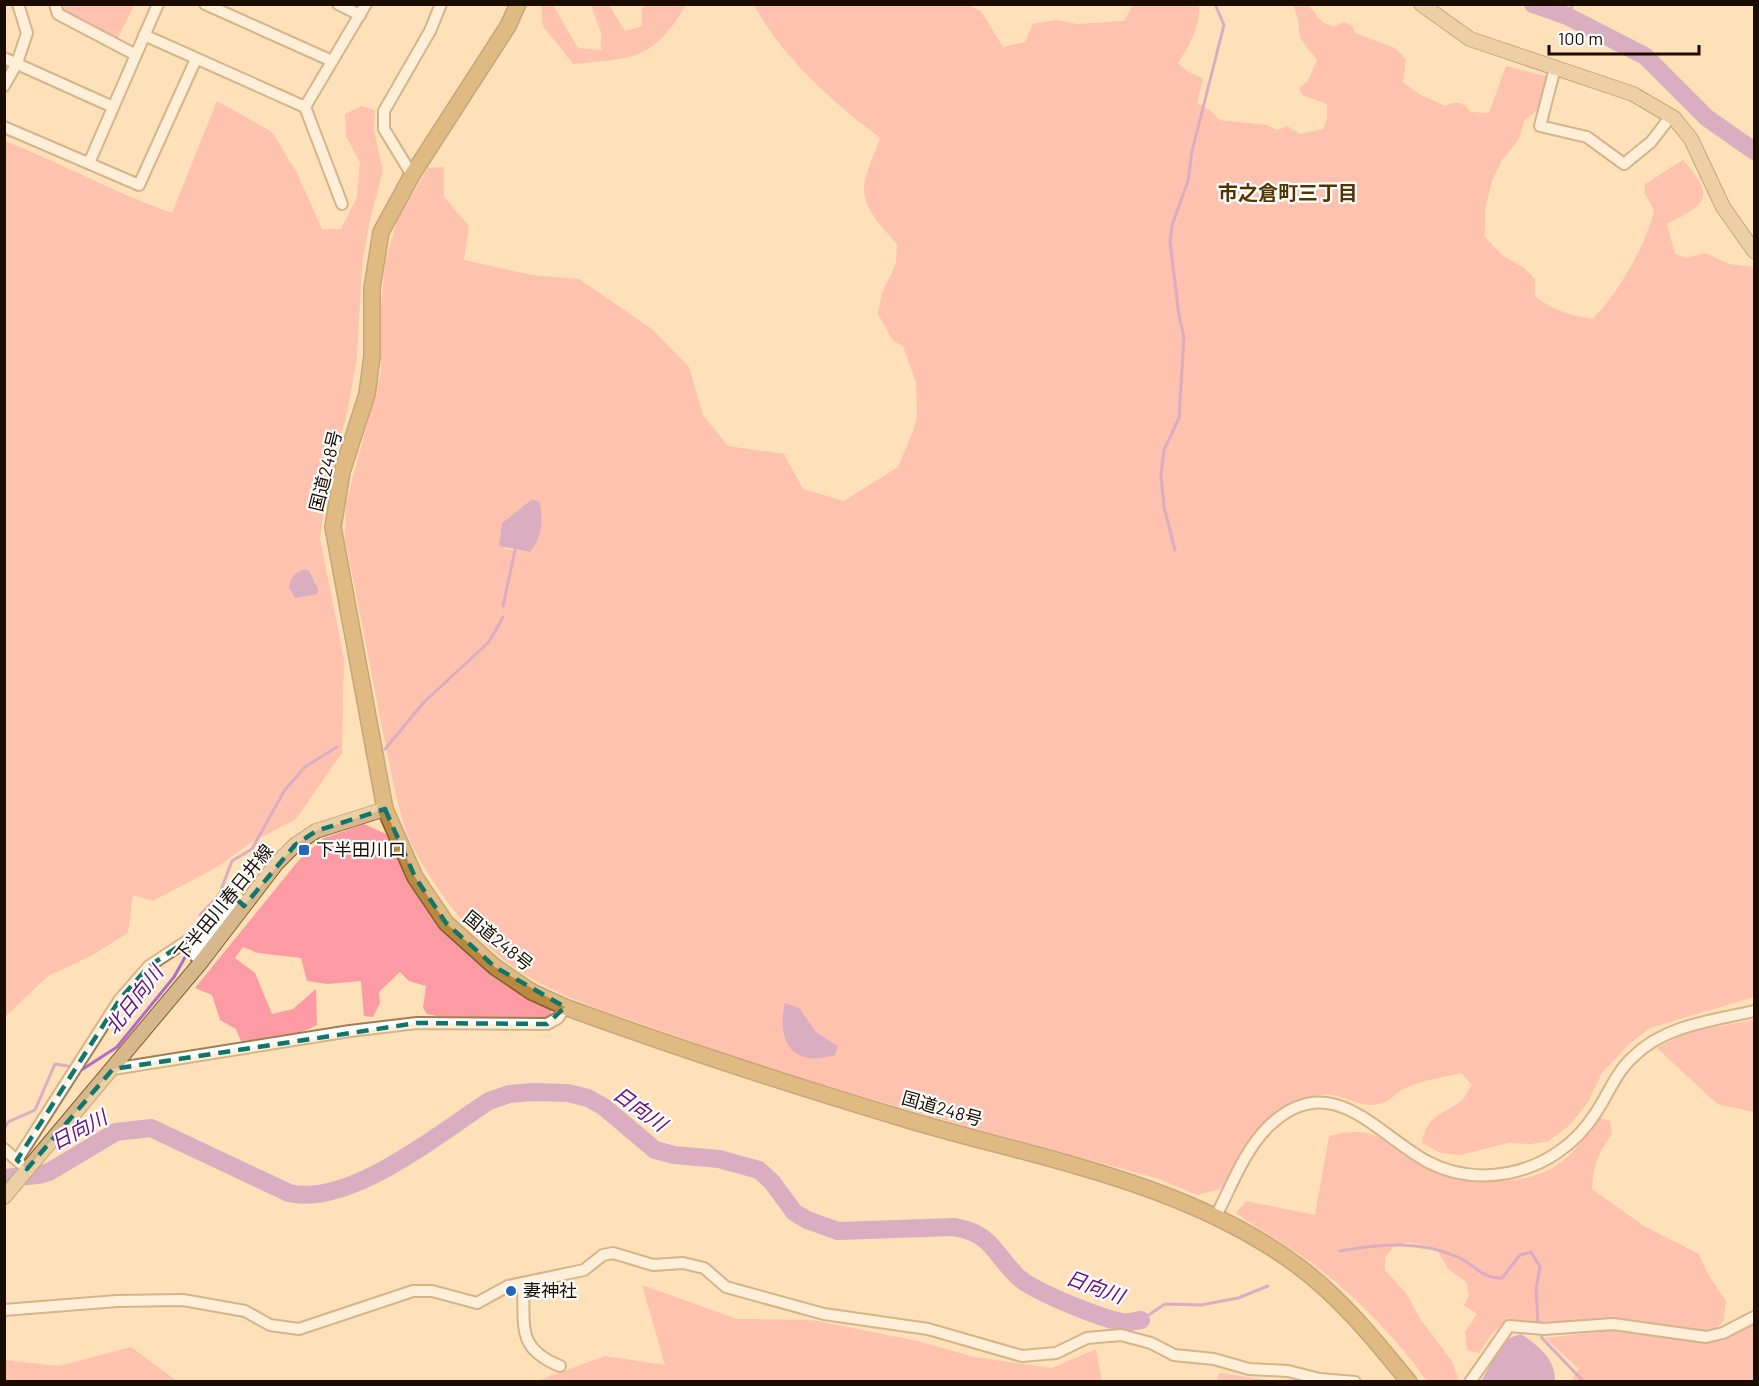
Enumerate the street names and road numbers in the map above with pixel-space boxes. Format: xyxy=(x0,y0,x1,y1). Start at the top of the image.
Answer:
street label: 国道248号 xyxy=(304,428,346,514)
street label: 下半田川春日井線 xyxy=(169,839,277,965)
street label: 国道248号 xyxy=(459,906,538,975)
street label: 国道248号 xyxy=(899,1086,985,1130)

